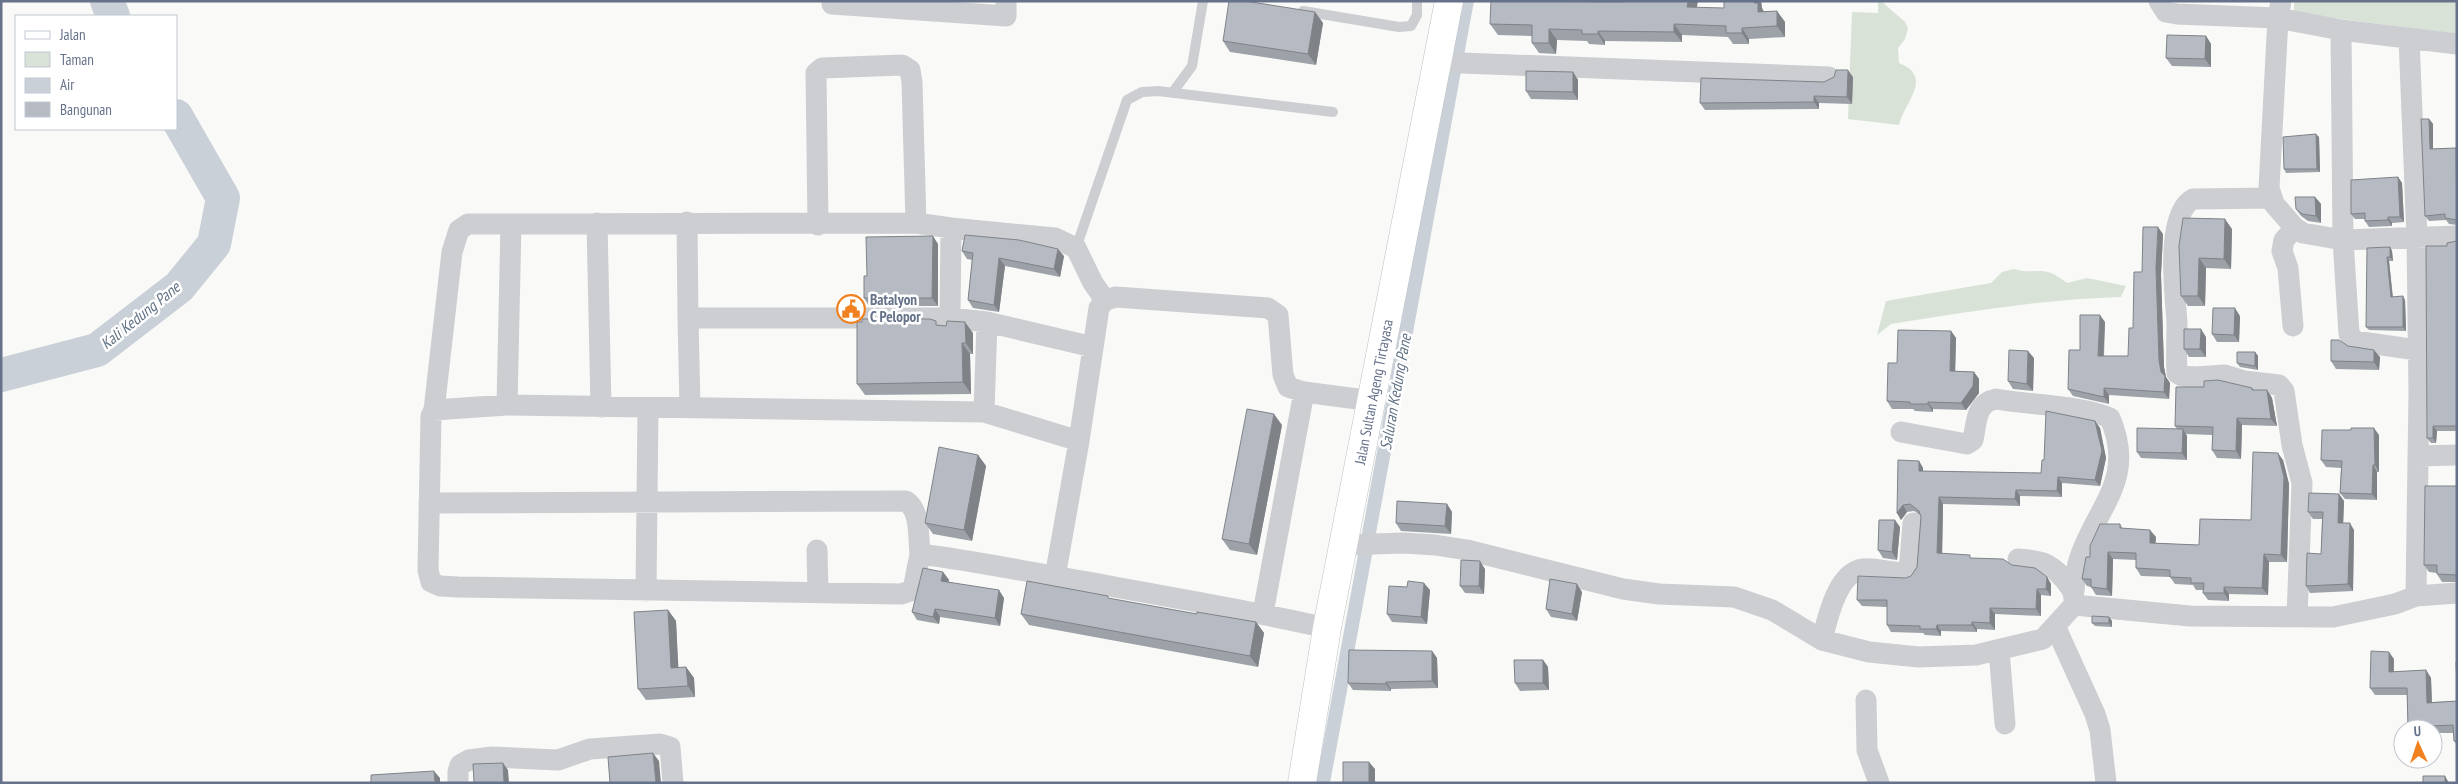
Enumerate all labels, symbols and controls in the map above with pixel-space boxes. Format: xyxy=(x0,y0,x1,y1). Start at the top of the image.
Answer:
legend xyxy=(15,15,178,130)
text: Jalan xyxy=(59,25,86,44)
text: Taman xyxy=(60,50,94,69)
text: Air xyxy=(60,75,75,94)
text: Bangunan xyxy=(60,100,112,119)
water label: Kali Kedung Pane xyxy=(96,276,185,353)
place label: Batalyon C Pelopor xyxy=(870,290,921,326)
public building icon: Batalyon C Pelopor xyxy=(836,294,866,324)
street label: Jalan Sultan Ageng Tirtayasa xyxy=(1350,318,1397,467)
water label: Saluran Kedung Pane xyxy=(1375,331,1415,451)
north arrow xyxy=(2393,719,2443,769)
text: U xyxy=(2413,722,2421,740)

